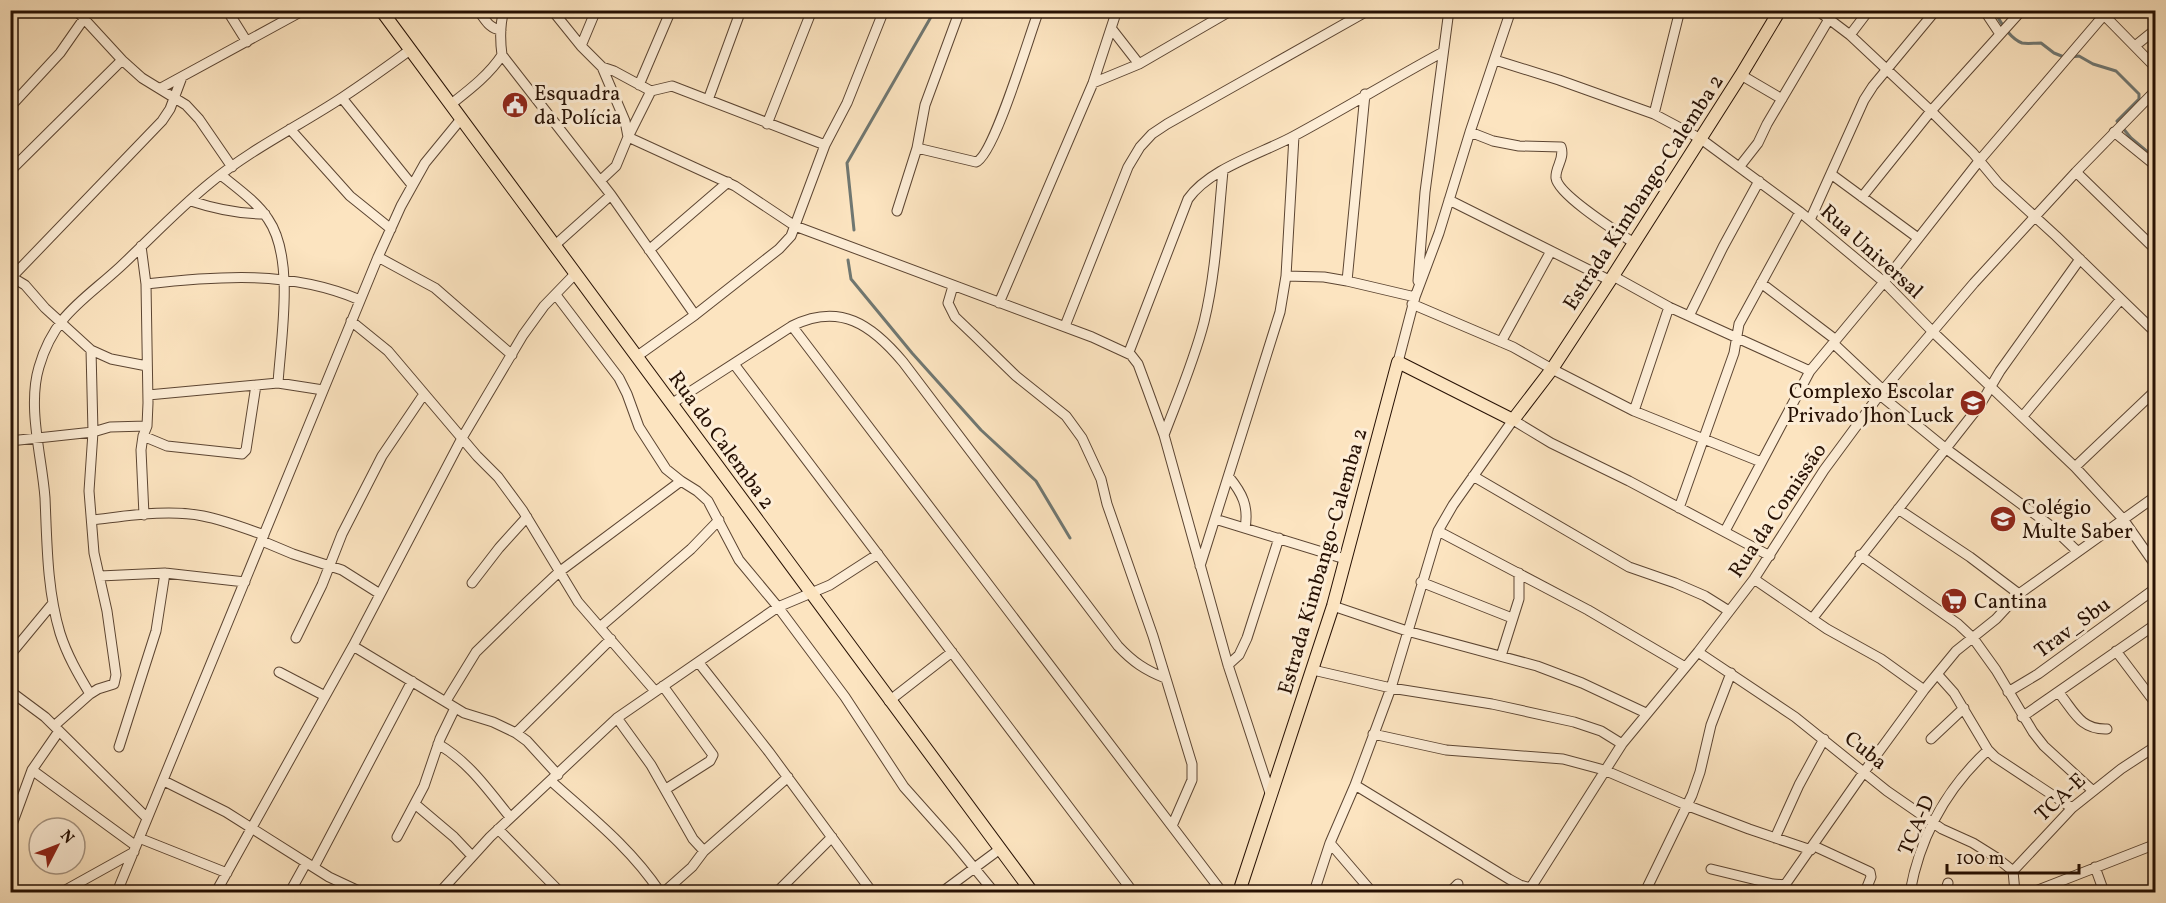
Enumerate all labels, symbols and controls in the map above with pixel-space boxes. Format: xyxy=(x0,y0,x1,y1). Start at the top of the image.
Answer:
street label: Estrada Kimbango-Calemba 2 xyxy=(1557,69,1732,316)
place label: Esquadra da Polícia xyxy=(534,80,622,133)
public building icon: Esquadra da Polícia xyxy=(500,90,530,120)
street label: Rua Universal xyxy=(1813,198,1929,306)
street label: Rua do Calemba 2 xyxy=(661,366,781,516)
place label: Complexo Escolar Privado Jhon Luck xyxy=(1787,378,1955,431)
school or university icon: Complexo Escolar Privado Jhon Luck xyxy=(1958,388,1988,418)
street label: Estrada Kimbango-Calemba 2 xyxy=(1271,425,1375,698)
street label: Rua da Comissão xyxy=(1722,438,1834,584)
place label: Colégio Multe Saber xyxy=(2022,494,2133,547)
school or university icon: Colégio Multe Saber xyxy=(1988,504,2018,534)
supermarket icon: Cantina xyxy=(1939,586,1969,616)
place label: Cantina xyxy=(1974,588,2047,617)
street label: Trav_Sbu xyxy=(2029,591,2117,666)
street label: Cuba xyxy=(1837,725,1893,777)
street label: TCA-E xyxy=(2029,767,2093,829)
street label: TCA-D xyxy=(1892,791,1943,860)
north arrow xyxy=(27,816,87,876)
text: N xyxy=(55,826,79,849)
scale bar xyxy=(1947,837,2079,875)
text: 100 m xyxy=(1956,847,2005,872)

